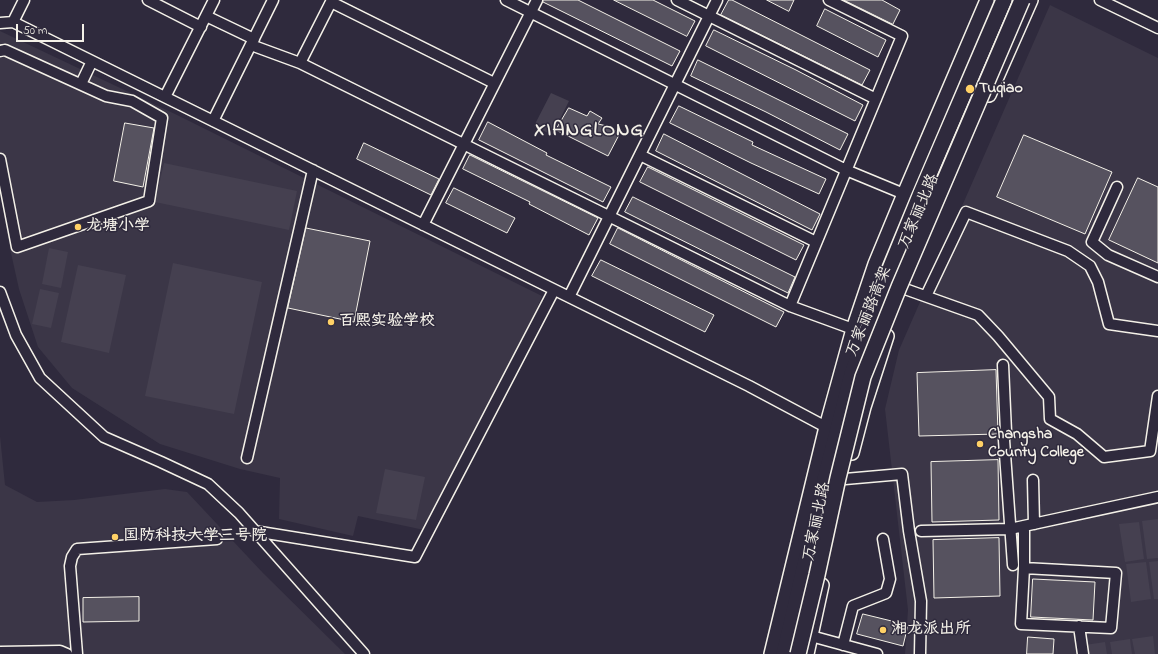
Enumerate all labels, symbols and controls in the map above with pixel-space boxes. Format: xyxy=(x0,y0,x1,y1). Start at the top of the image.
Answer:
scale bar xyxy=(18,16,86,42)
text: 50 m xyxy=(23,22,47,40)
place label: Tuqiao xyxy=(979,79,1023,99)
marker: Tuqiao xyxy=(964,83,976,95)
district label: XIANGLONG xyxy=(534,120,644,144)
street label: 万家丽北路 xyxy=(896,171,944,253)
place label: 龙塘小学 xyxy=(86,217,150,237)
marker: 龙塘小学 xyxy=(73,222,83,232)
street label: 万家丽路高架 xyxy=(843,264,897,360)
place label: 百熙实验学校 xyxy=(339,312,435,332)
marker: 百熙实验学校 xyxy=(326,317,336,327)
place label: Changsha County College xyxy=(988,425,1084,463)
marker: Changsha County College xyxy=(975,439,985,449)
street label: 万家丽北路 xyxy=(800,481,836,563)
place label: 国防科技大学三号院 xyxy=(123,527,267,547)
marker: 国防科技大学三号院 xyxy=(110,532,120,542)
place label: 湘龙派出所 xyxy=(891,620,971,640)
marker: 湘龙派出所 xyxy=(878,625,888,635)

